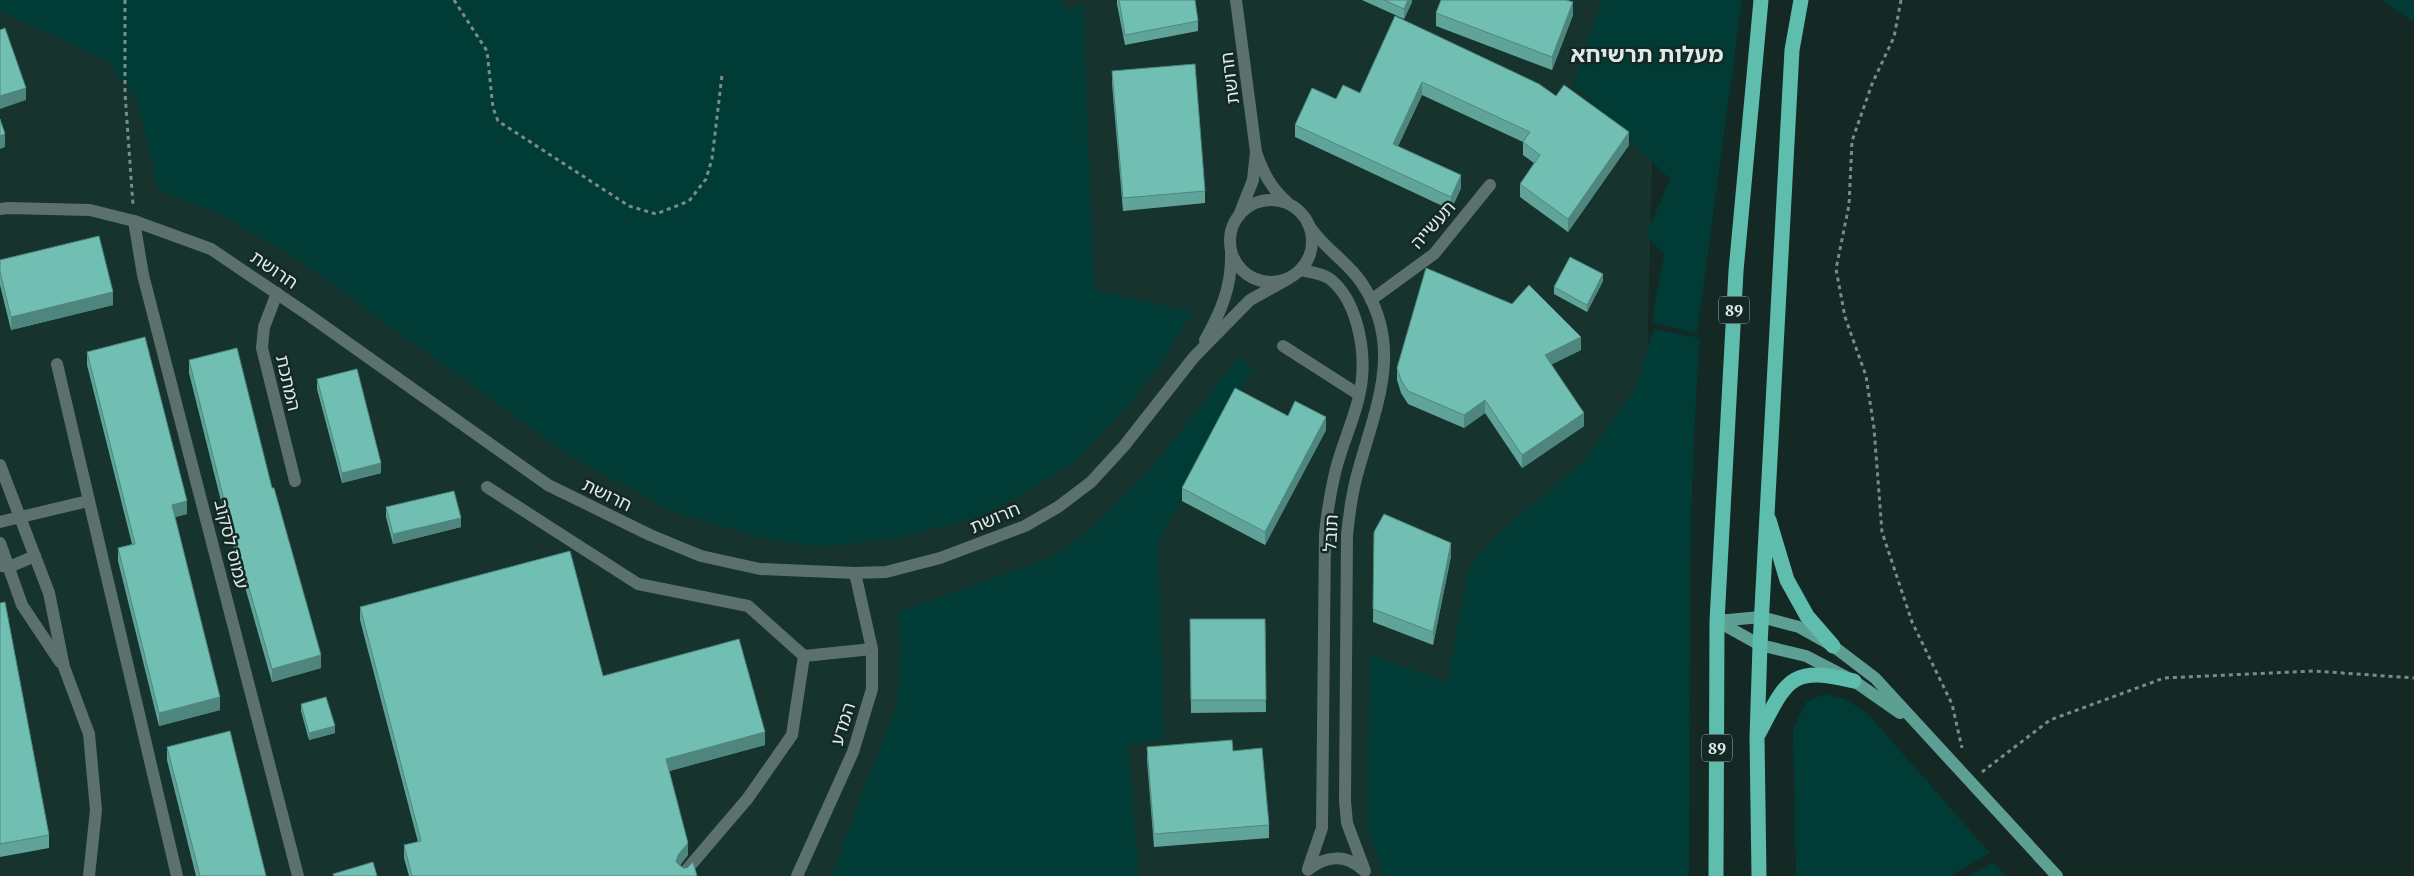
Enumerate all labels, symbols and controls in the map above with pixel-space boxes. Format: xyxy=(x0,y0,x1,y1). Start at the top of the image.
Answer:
district label: מעלות תרשיחא xyxy=(1571,39,1723,68)
street label: חרושת xyxy=(1214,51,1244,105)
street label: תעשייה xyxy=(1404,195,1460,254)
street label: חרושת xyxy=(246,245,303,294)
road number: 89 xyxy=(1719,296,1749,324)
street label: המתכת xyxy=(271,352,307,413)
street label: חרושת xyxy=(579,472,636,516)
street label: חרושת xyxy=(966,496,1023,538)
street label: עמוס לסקוב xyxy=(209,497,255,591)
street label: תובל xyxy=(1317,514,1343,552)
street label: המדע xyxy=(824,699,860,748)
road number: 89 xyxy=(1702,734,1732,761)

